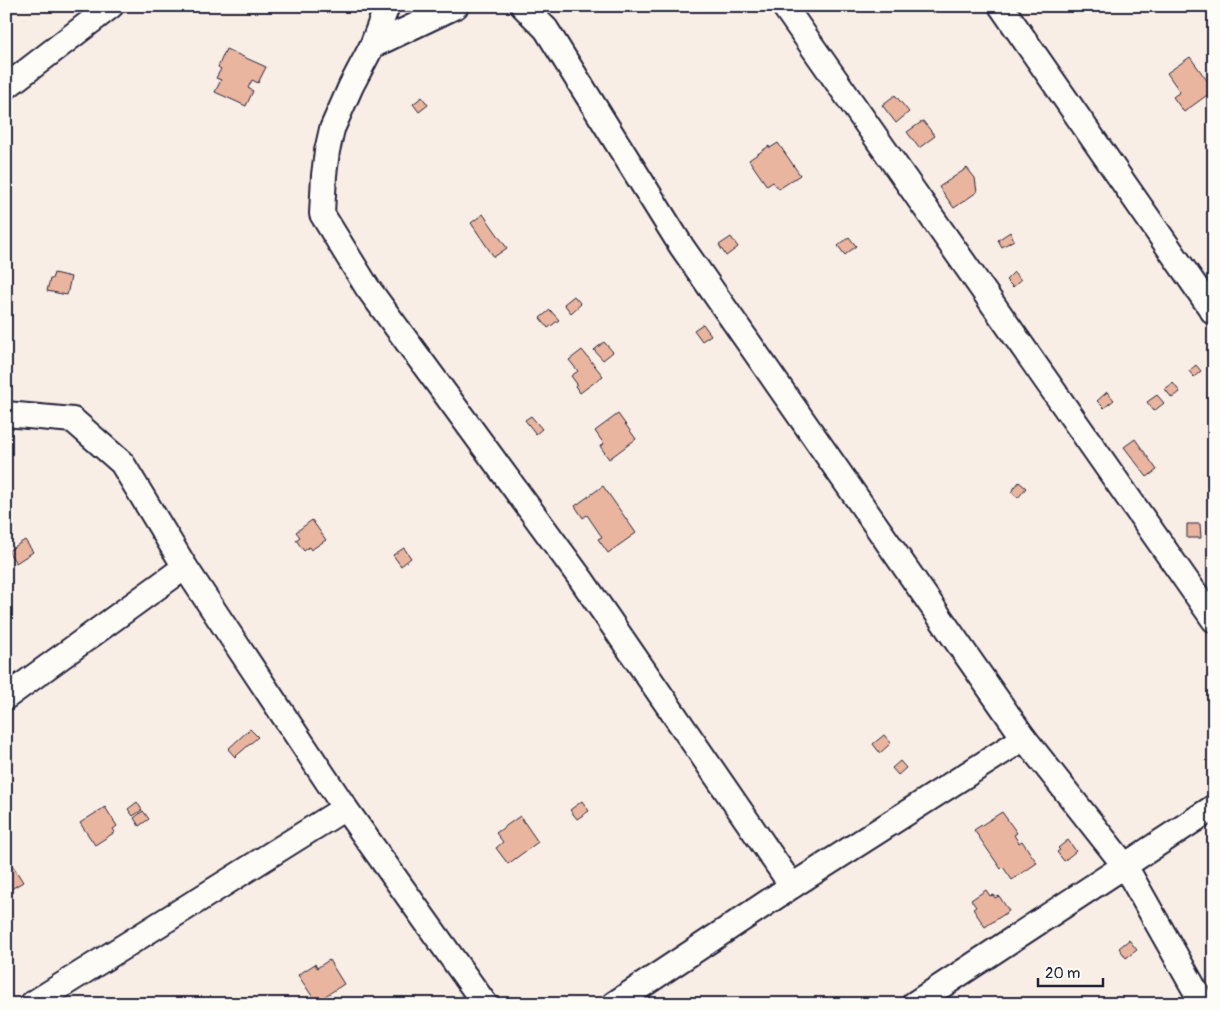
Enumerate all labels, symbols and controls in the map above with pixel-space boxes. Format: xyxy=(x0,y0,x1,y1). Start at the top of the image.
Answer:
scale bar xyxy=(1038,955,1102,987)
text: 20 m xyxy=(1045,964,1080,983)

